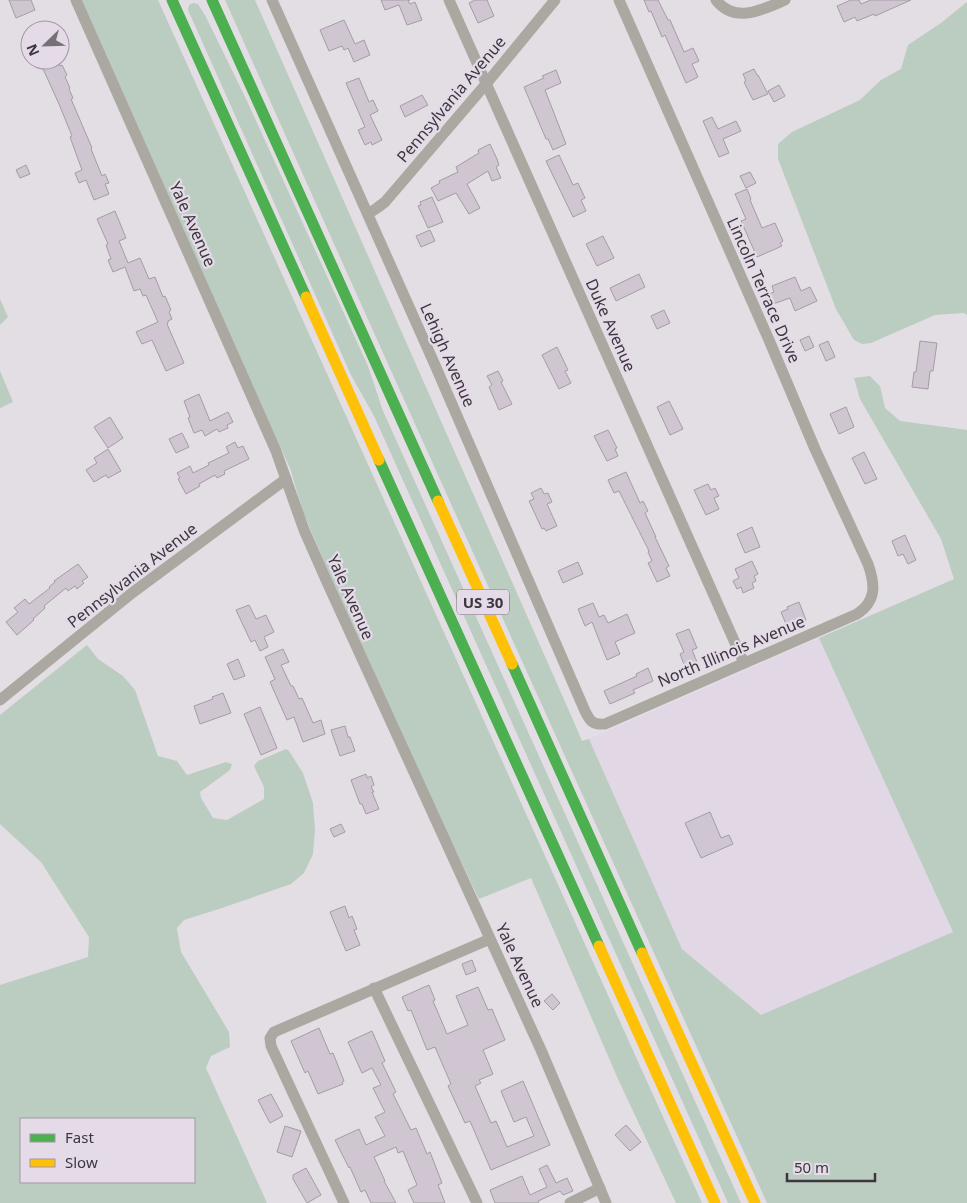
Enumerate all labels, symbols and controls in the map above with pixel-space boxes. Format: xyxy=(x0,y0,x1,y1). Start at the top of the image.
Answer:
north arrow xyxy=(20,20,70,70)
street label: Pennsylvania Avenue xyxy=(392,31,510,167)
text: N xyxy=(22,41,44,59)
street label: Yale Avenue xyxy=(164,178,222,270)
street label: Lincoln Terrace Drive xyxy=(722,214,806,366)
street label: Duke Avenue xyxy=(581,275,641,375)
street label: Lehigh Avenue xyxy=(415,300,481,410)
street label: Pennsylvania Avenue xyxy=(63,517,201,633)
street label: Yale Avenue xyxy=(322,551,380,643)
road number: US 30 xyxy=(457,590,509,614)
street label: North Illinois Avenue xyxy=(654,610,808,692)
street label: Yale Avenue xyxy=(491,919,549,1011)
legend xyxy=(20,1118,195,1183)
text: Fast xyxy=(65,1127,94,1147)
scale bar xyxy=(787,1150,874,1182)
text: Slow xyxy=(65,1152,98,1172)
text: 50 m xyxy=(794,1157,829,1177)

